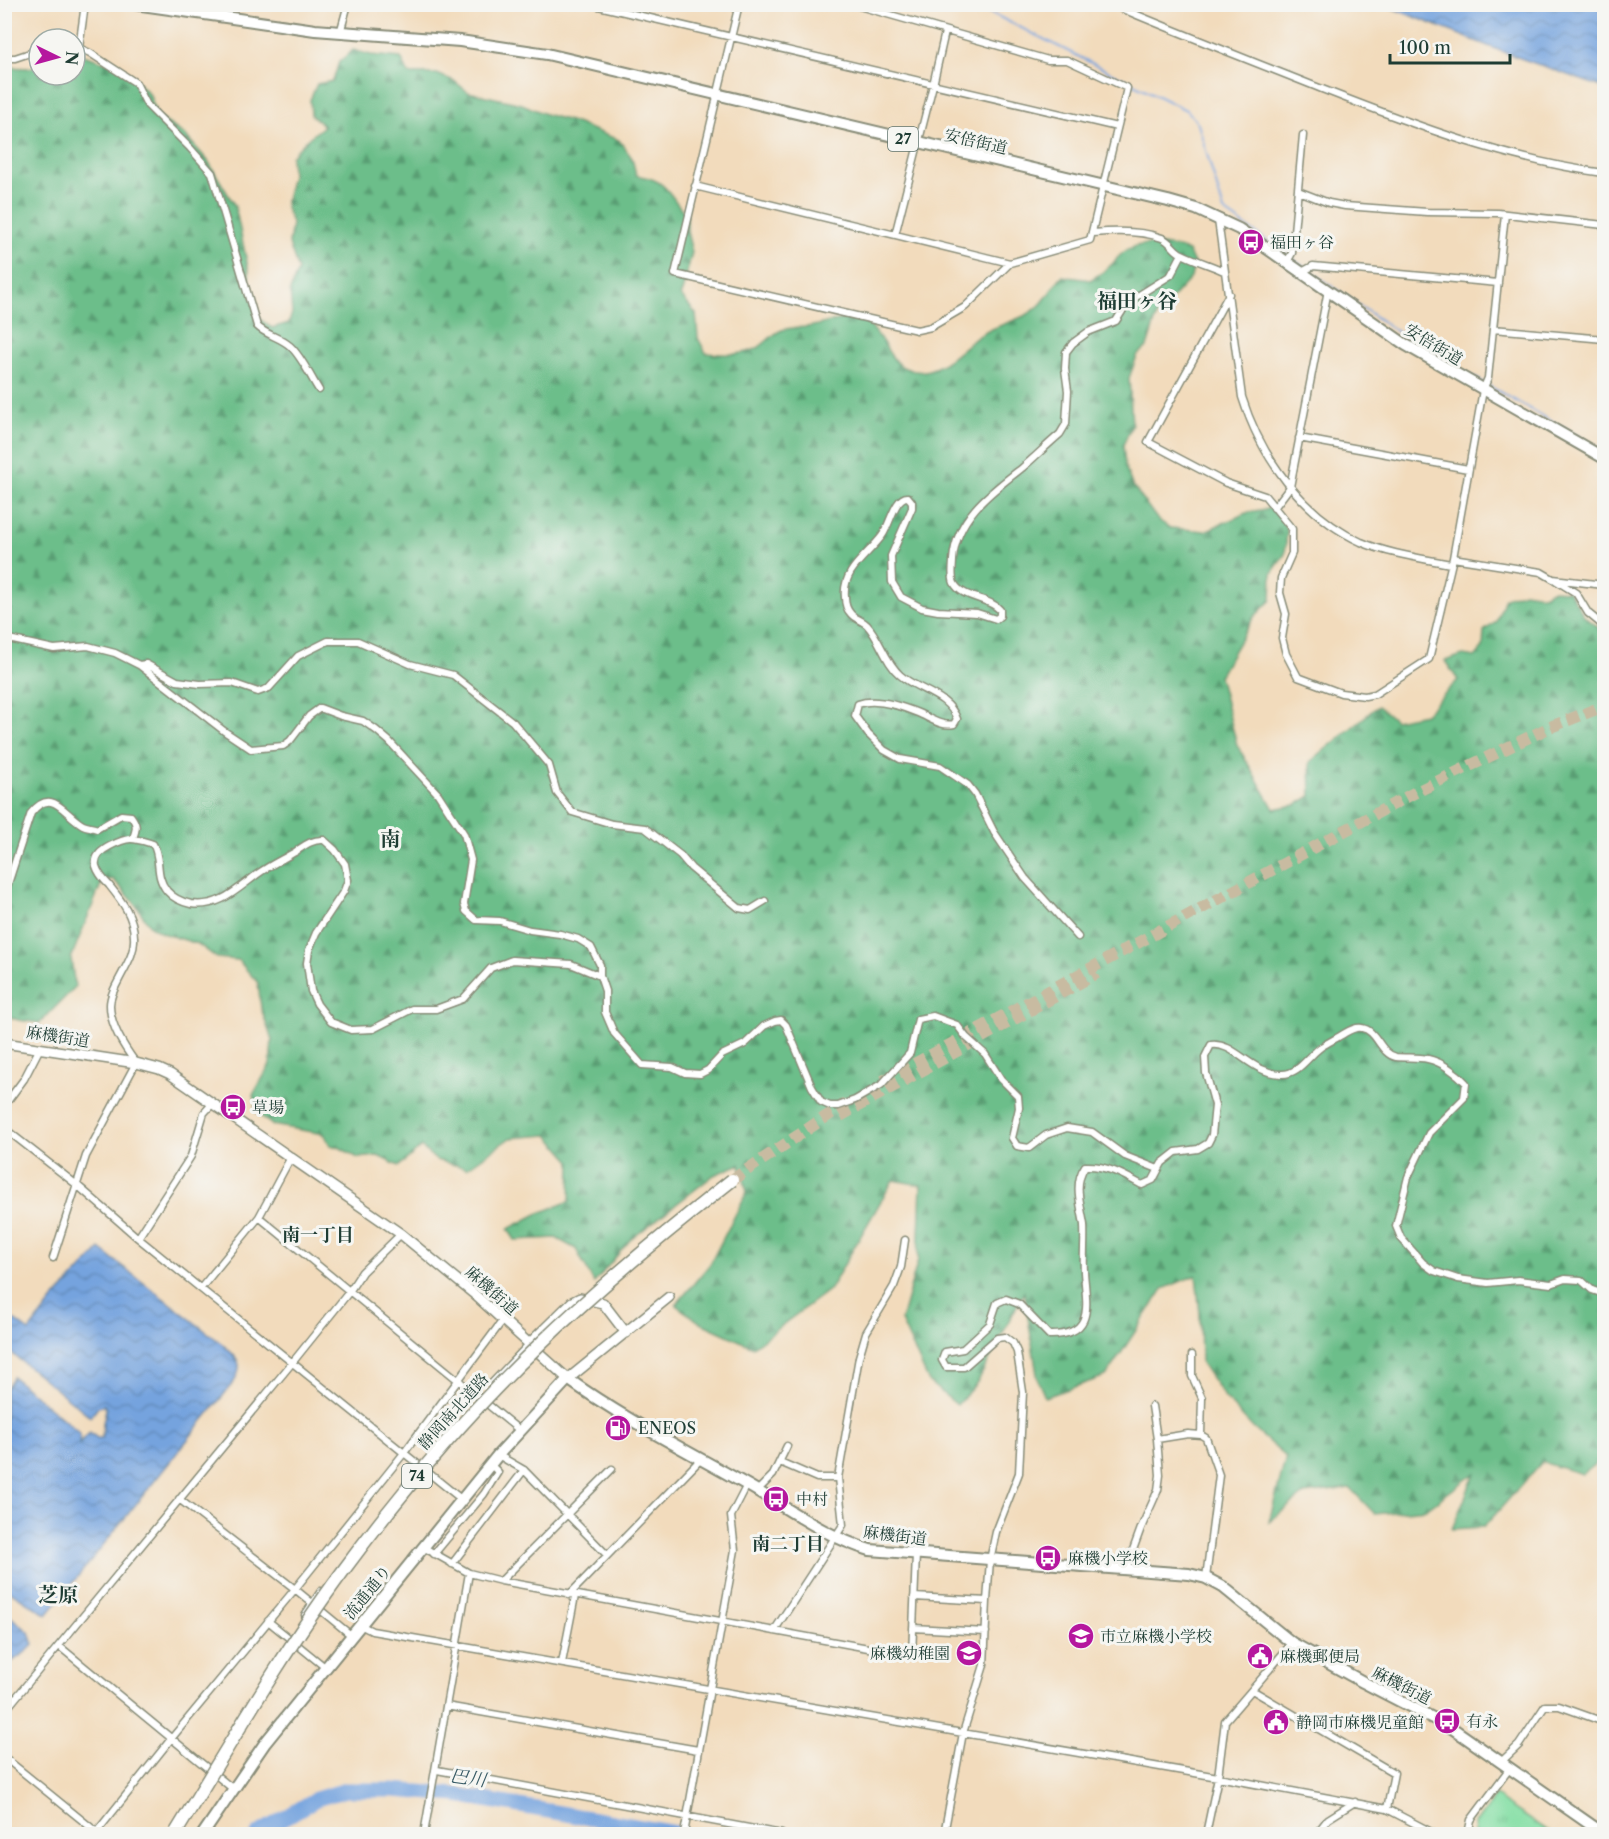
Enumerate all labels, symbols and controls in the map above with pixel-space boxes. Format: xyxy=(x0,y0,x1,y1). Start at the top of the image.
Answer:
north arrow xyxy=(27,27,87,87)
scale bar xyxy=(1390,27,1510,65)
text: 100 m xyxy=(1399,37,1451,59)
text: N xyxy=(61,51,83,66)
street label: 安倍街道 xyxy=(943,124,1009,158)
road number: 27 xyxy=(888,127,918,151)
bus stop icon: 福田ヶ谷 xyxy=(1236,227,1266,257)
place label: 福田ヶ谷 xyxy=(1270,232,1334,252)
district label: 福田ヶ谷 xyxy=(1097,289,1177,313)
street label: 安倍街道 xyxy=(1401,319,1467,369)
district label: 南 xyxy=(380,827,400,851)
street label: 麻機街道 xyxy=(25,1021,91,1051)
bus stop icon: 草場 xyxy=(218,1092,248,1122)
place label: 草場 xyxy=(252,1097,284,1117)
district label: 南一丁目 xyxy=(282,1224,354,1246)
street label: 麻機街道 xyxy=(462,1261,522,1319)
street label: 静岡南北道路 xyxy=(413,1369,493,1453)
fuel station icon: ENEOS xyxy=(603,1413,633,1443)
place label: ENEOS xyxy=(638,1418,696,1438)
road number: 74 xyxy=(402,1464,432,1488)
bus stop icon: 中村 xyxy=(761,1484,791,1514)
place label: 中村 xyxy=(796,1489,828,1509)
street label: 麻機街道 xyxy=(862,1521,928,1549)
district label: 南二丁目 xyxy=(752,1533,824,1555)
bus stop icon: 麻機小学校 xyxy=(1033,1543,1063,1573)
place label: 麻機小学校 xyxy=(1068,1548,1148,1568)
street label: 流通通り xyxy=(339,1561,395,1623)
district label: 芝原 xyxy=(38,1583,78,1607)
school or university icon: 市立麻機小学校 xyxy=(1066,1621,1096,1651)
place label: 市立麻機小学校 xyxy=(1100,1626,1212,1646)
school or university icon: 麻機幼稚園 xyxy=(954,1638,984,1668)
public building icon: 麻機郵便局 xyxy=(1245,1641,1275,1671)
place label: 麻機幼稚園 xyxy=(870,1643,950,1663)
place label: 麻機郵便局 xyxy=(1280,1646,1360,1666)
street label: 麻機街道 xyxy=(1369,1662,1435,1708)
bus stop icon: 有永 xyxy=(1432,1706,1462,1736)
public building icon: 静岡市麻機児童館 xyxy=(1261,1707,1291,1737)
place label: 有永 xyxy=(1466,1711,1498,1731)
place label: 静岡市麻機児童館 xyxy=(1296,1712,1424,1732)
water label: 巴川 xyxy=(449,1765,489,1792)

